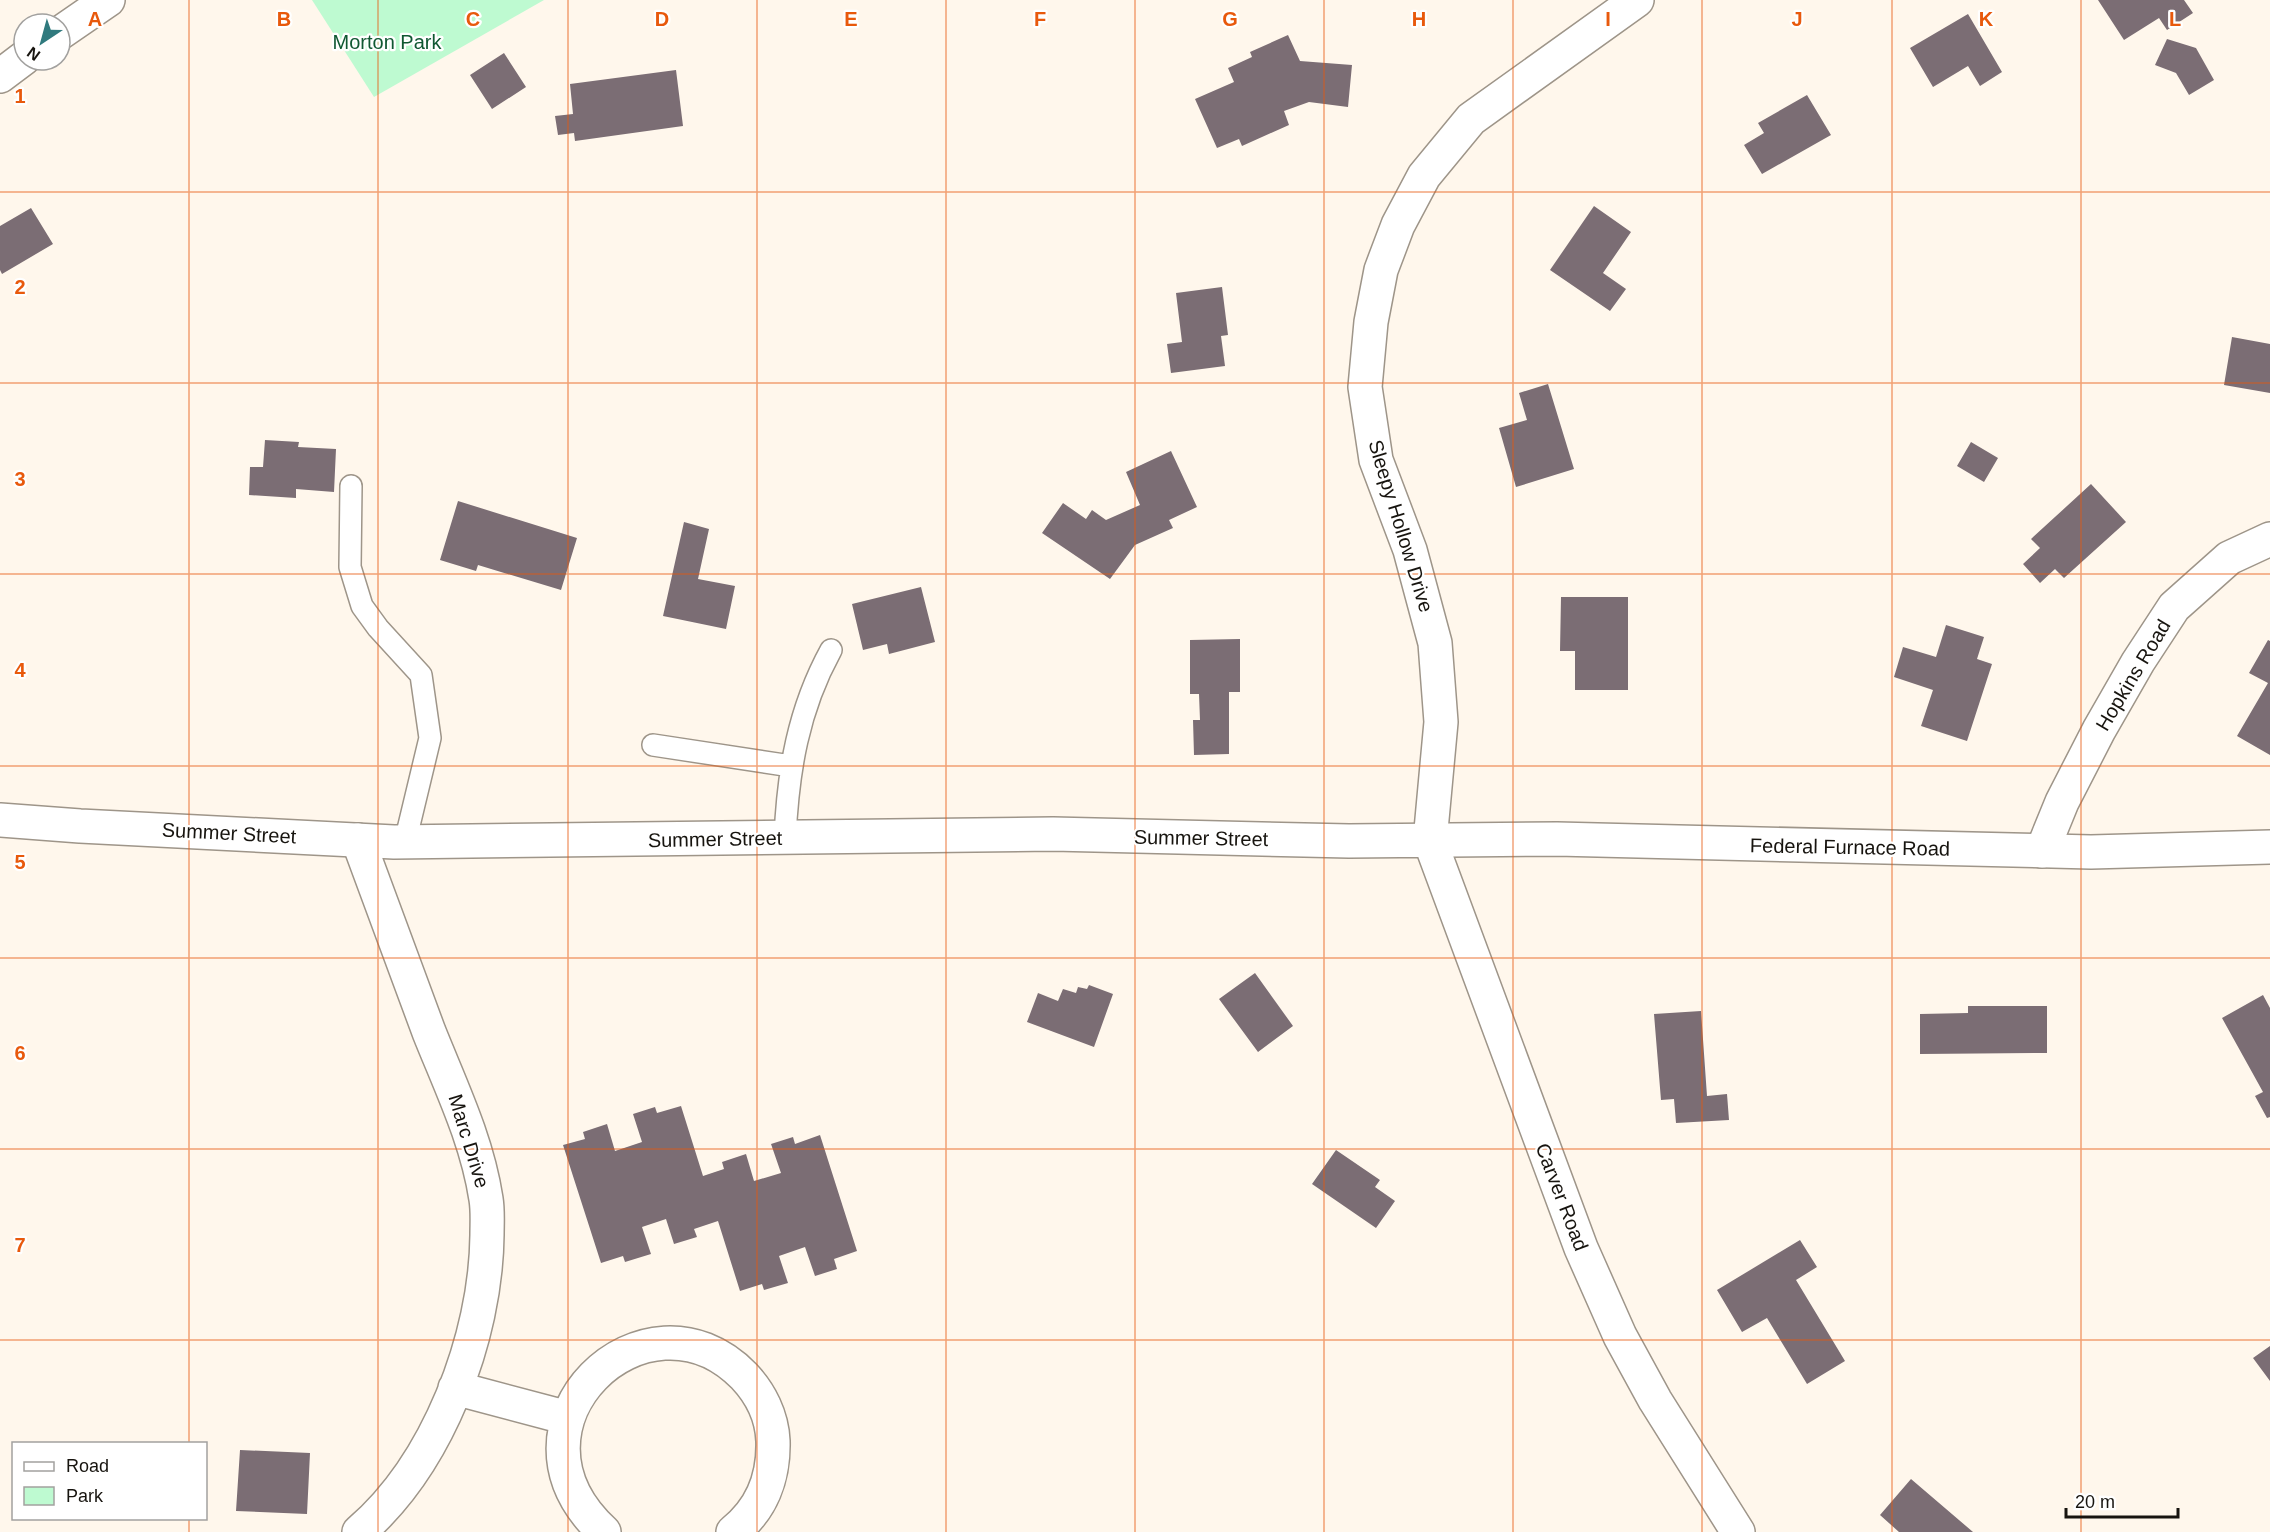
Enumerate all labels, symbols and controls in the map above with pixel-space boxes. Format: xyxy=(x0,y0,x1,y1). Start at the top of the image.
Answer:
text: A xyxy=(88,8,102,30)
text: B xyxy=(277,8,291,30)
text: C xyxy=(466,8,480,30)
text: D xyxy=(655,8,669,30)
text: E xyxy=(844,8,858,30)
text: F xyxy=(1034,8,1046,30)
text: G xyxy=(1222,8,1238,30)
text: H xyxy=(1412,8,1426,30)
text: I xyxy=(1605,8,1611,30)
text: J xyxy=(1791,8,1803,30)
text: K xyxy=(1979,8,1994,30)
text: L xyxy=(2169,8,2181,30)
north arrow xyxy=(12,12,72,72)
park label: Morton Park xyxy=(333,31,442,53)
text: N xyxy=(24,43,43,64)
text: 1 xyxy=(14,85,26,107)
text: 2 xyxy=(14,276,26,298)
street label: Sleepy Hollow Drive xyxy=(1364,437,1438,615)
text: 3 xyxy=(14,468,26,490)
street label: Hopkins Road xyxy=(2091,615,2175,735)
text: 4 xyxy=(14,659,26,681)
street label: Summer Street xyxy=(161,818,297,848)
street label: Summer Street xyxy=(1134,826,1269,850)
street label: Summer Street xyxy=(648,827,783,851)
street label: Federal Furnace Road xyxy=(1750,834,1950,860)
text: 5 xyxy=(14,851,26,873)
text: 6 xyxy=(14,1042,26,1064)
street label: Marc Drive xyxy=(444,1092,494,1190)
street label: Carver Road xyxy=(1531,1140,1593,1254)
text: 7 xyxy=(14,1234,26,1256)
legend xyxy=(12,1442,207,1520)
text: Road xyxy=(66,1456,109,1476)
scale bar xyxy=(2066,1481,2178,1519)
text: Park xyxy=(66,1486,104,1506)
text: 20 m xyxy=(2075,1492,2115,1512)

